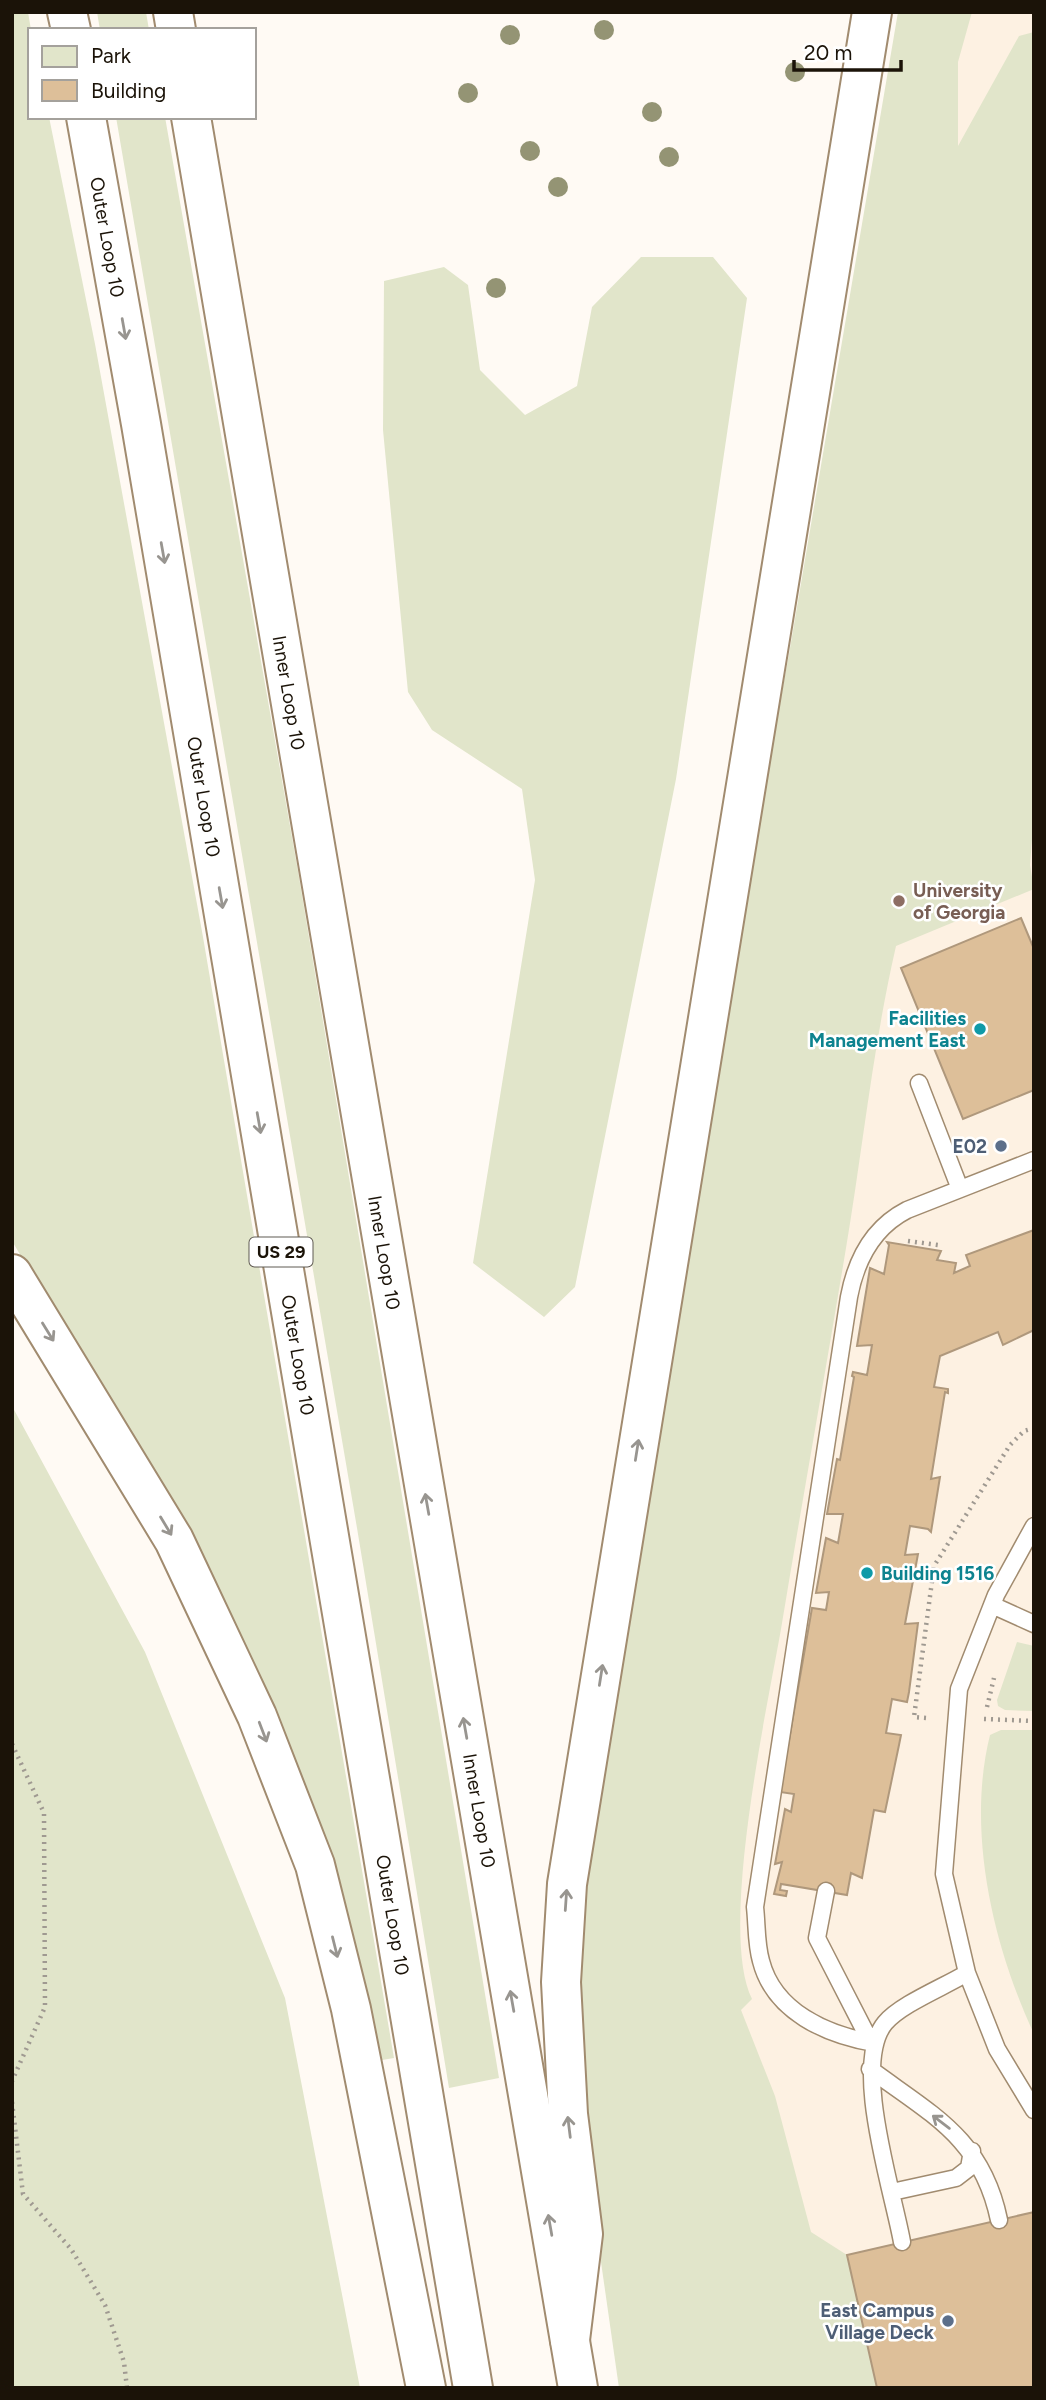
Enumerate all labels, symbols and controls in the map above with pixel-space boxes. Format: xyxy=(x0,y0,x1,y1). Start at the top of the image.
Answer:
legend xyxy=(28,28,256,119)
scale bar xyxy=(794,28,901,72)
text: 20 m xyxy=(804,40,852,65)
text: Park xyxy=(91,43,132,68)
text: Building xyxy=(91,78,166,103)
street label: Outer Loop 10 xyxy=(85,175,130,299)
one-way arrow xyxy=(118,317,131,340)
one-way arrow xyxy=(157,541,170,564)
street label: Inner Loop 10 xyxy=(268,634,310,752)
street label: Outer Loop 10 xyxy=(183,735,226,859)
place label: University of Georgia xyxy=(913,879,1005,924)
one-way arrow xyxy=(215,886,228,909)
marker: University of Georgia xyxy=(891,893,907,909)
place label: Facilities Management East xyxy=(809,1007,966,1052)
marker: Facilities Management East xyxy=(972,1021,988,1037)
one-way arrow xyxy=(253,1111,266,1134)
place label: E02 xyxy=(952,1135,987,1158)
marker: E02 xyxy=(993,1138,1009,1154)
street label: Inner Loop 10 xyxy=(363,1194,406,1312)
road number: US 29 xyxy=(250,1238,312,1266)
street label: Outer Loop 10 xyxy=(277,1293,320,1417)
one-way arrow xyxy=(42,1321,56,1341)
one-way arrow xyxy=(631,1439,644,1462)
one-way arrow xyxy=(420,1493,433,1516)
one-way arrow xyxy=(159,1516,173,1536)
place label: Building 1516 xyxy=(881,1562,994,1585)
marker: Building 1516 xyxy=(859,1565,875,1581)
one-way arrow xyxy=(595,1664,608,1687)
one-way arrow xyxy=(458,1717,471,1740)
one-way arrow xyxy=(257,1721,270,1742)
street label: Inner Loop 10 xyxy=(459,1752,501,1870)
street label: Outer Loop 10 xyxy=(372,1853,415,1977)
one-way arrow xyxy=(560,1889,573,1911)
one-way arrow xyxy=(329,1935,342,1958)
one-way arrow xyxy=(505,1990,518,2013)
one-way arrow xyxy=(933,2114,951,2129)
one-way arrow xyxy=(563,2116,576,2138)
one-way arrow xyxy=(543,2214,556,2237)
place label: East Campus Village Deck xyxy=(820,2299,935,2344)
marker: East Campus Village Deck xyxy=(940,2313,956,2329)

